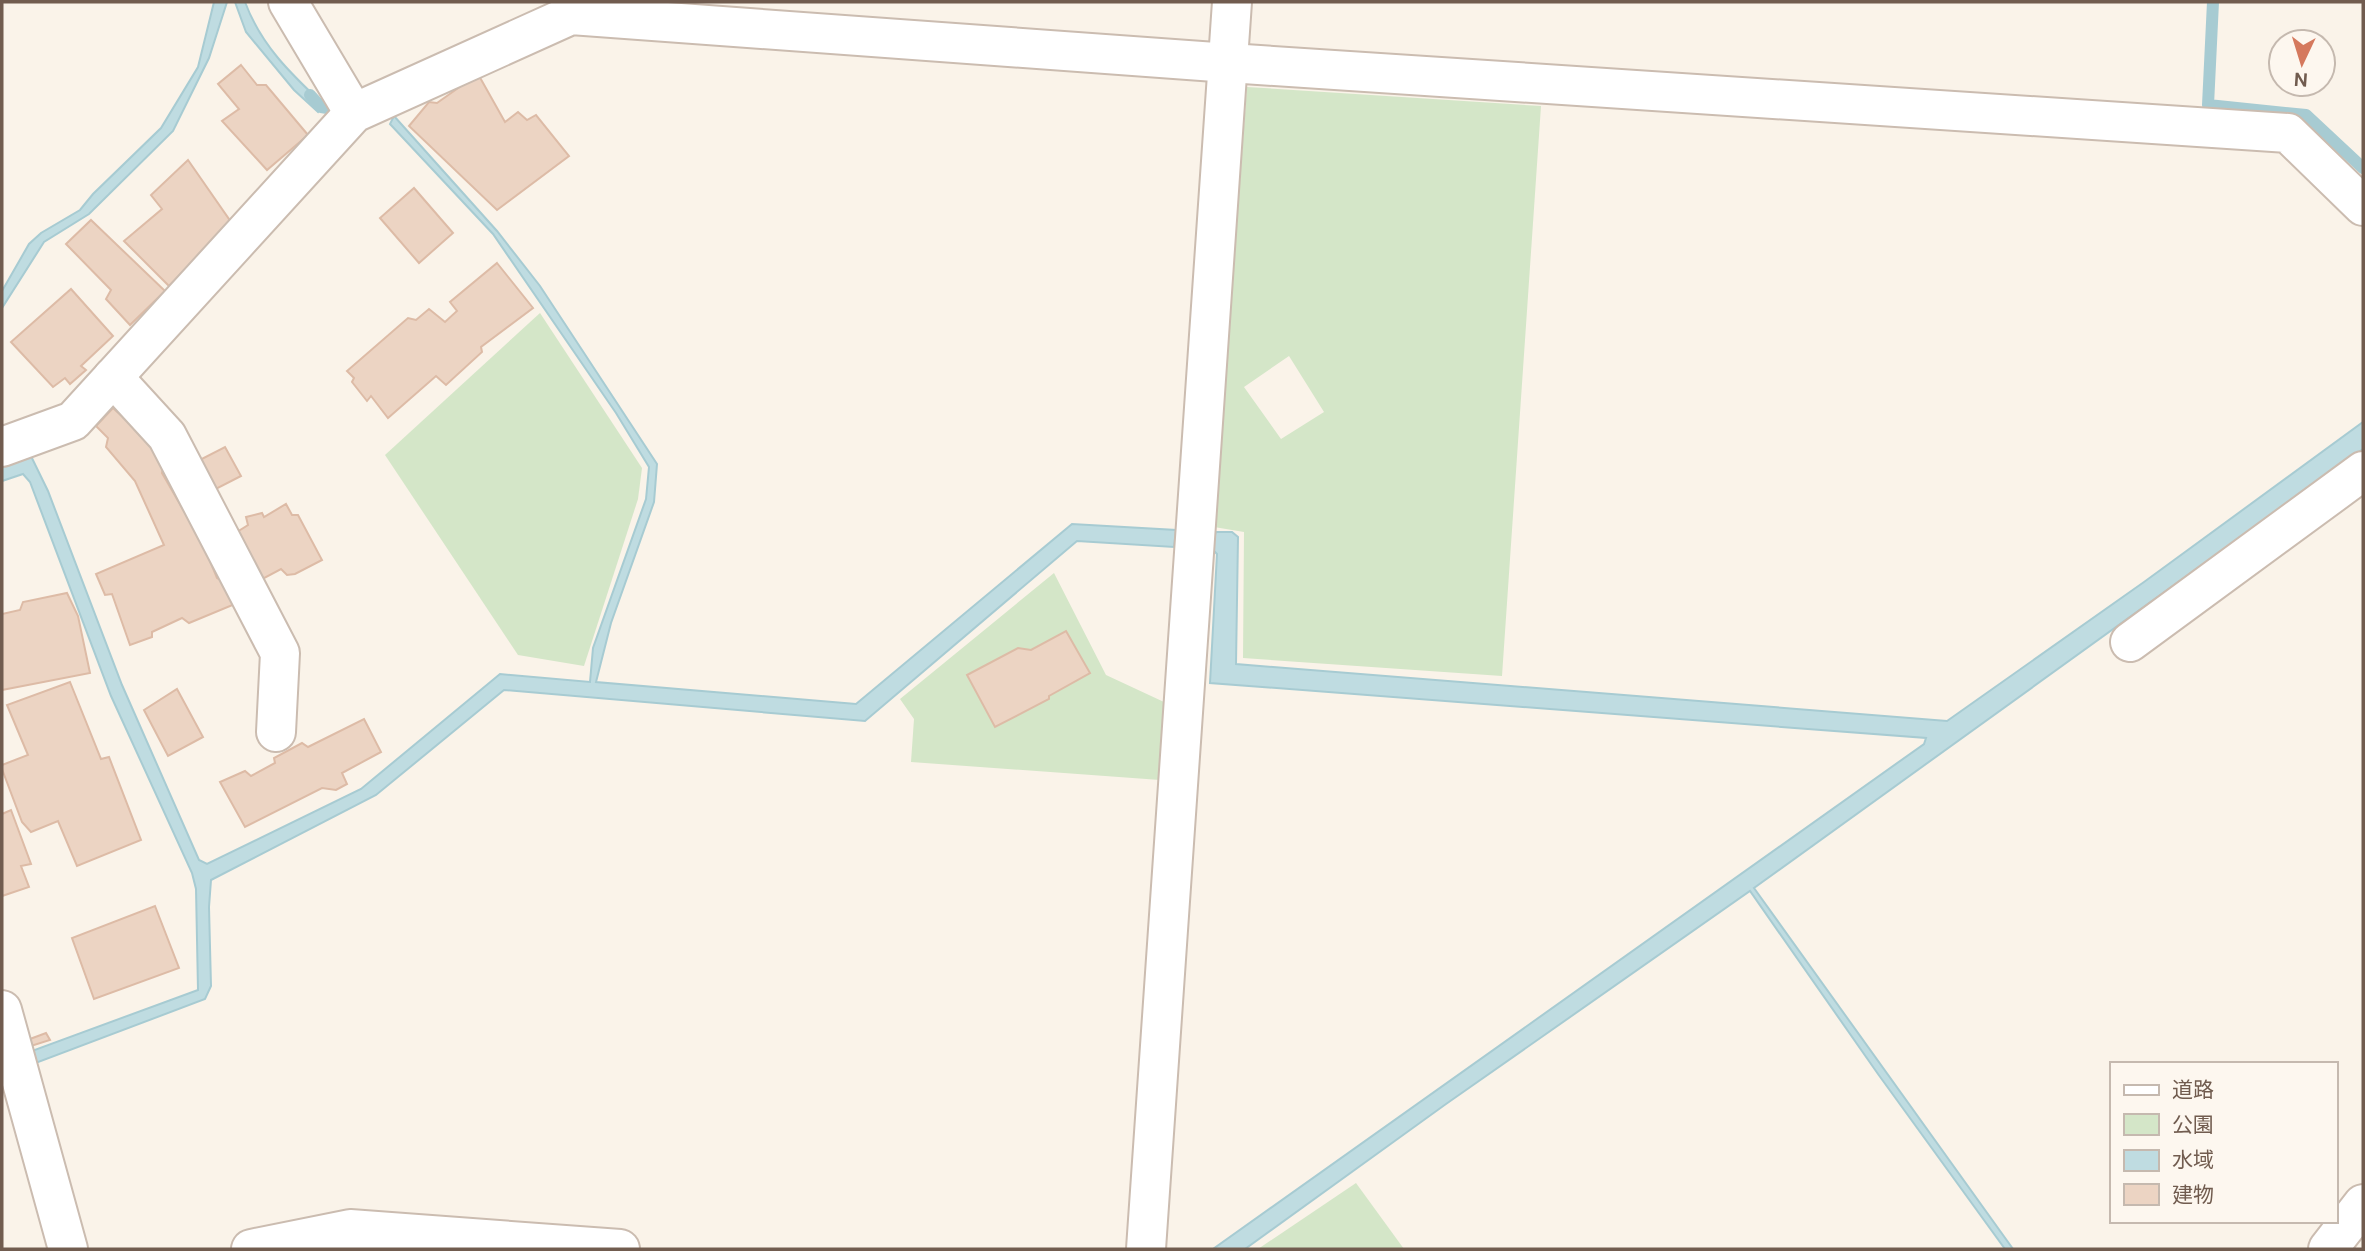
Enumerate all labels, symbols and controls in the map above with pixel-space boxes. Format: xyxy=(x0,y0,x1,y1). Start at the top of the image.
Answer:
north arrow xyxy=(2267,28,2337,98)
text: N xyxy=(2293,67,2309,92)
legend xyxy=(2110,1062,2337,1223)
text: 道路 xyxy=(2172,1076,2214,1104)
text: 公園 xyxy=(2172,1111,2214,1139)
text: 水域 xyxy=(2172,1146,2214,1174)
text: 建物 xyxy=(2172,1181,2214,1209)

